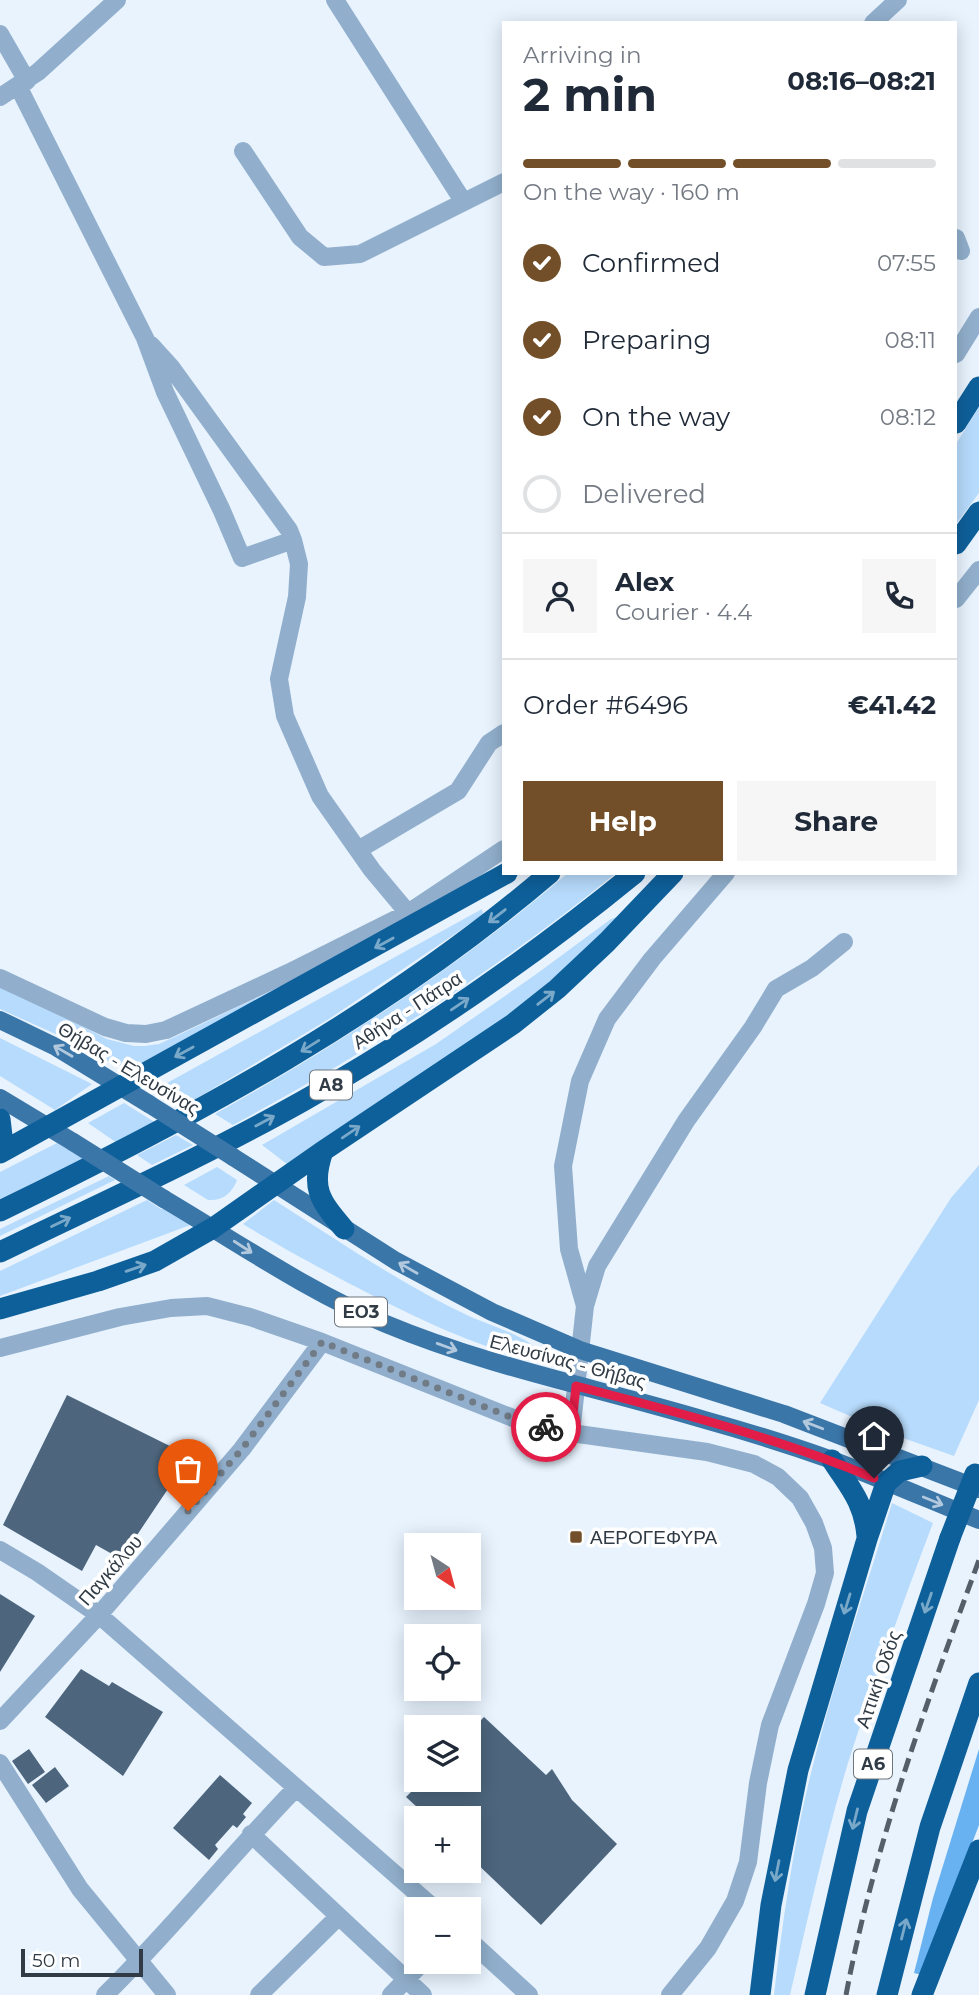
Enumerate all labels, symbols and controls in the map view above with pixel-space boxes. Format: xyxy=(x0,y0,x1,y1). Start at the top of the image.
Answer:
text: Arriving in xyxy=(523,41,642,69)
text: 08:16–08:21 xyxy=(787,65,936,97)
text: 2 min xyxy=(523,66,657,123)
text: On the way · 160 m xyxy=(523,178,740,206)
icon: check xyxy=(523,244,561,282)
text: Confirmed xyxy=(582,247,721,279)
text: 07:55 xyxy=(877,249,936,277)
icon: check xyxy=(523,321,561,359)
text: Preparing xyxy=(582,324,711,356)
text: 08:11 xyxy=(885,326,936,354)
icon: check xyxy=(523,398,561,436)
text: On the way xyxy=(582,401,730,433)
text: 08:12 xyxy=(880,403,936,431)
text: Delivered xyxy=(582,478,706,510)
button: person xyxy=(523,559,597,633)
button: phone xyxy=(862,559,936,633)
text: Alex xyxy=(615,566,674,598)
text: Courier · 4.4 xyxy=(615,598,752,626)
text: Order #6496 xyxy=(523,689,688,721)
text: €41.42 xyxy=(848,689,936,721)
button: Help xyxy=(523,781,723,861)
button: Share xyxy=(737,781,936,861)
one-way arrow xyxy=(488,909,507,924)
one-way arrow xyxy=(374,937,395,950)
street label: Αθήνα - Πάτρα xyxy=(348,967,466,1054)
one-way arrow xyxy=(537,990,555,1005)
one-way arrow xyxy=(450,996,469,1011)
street label: Θήβας - Ελευσίνας xyxy=(54,1017,204,1120)
one-way arrow xyxy=(300,1039,320,1053)
one-way arrow xyxy=(53,1044,73,1058)
one-way arrow xyxy=(175,1045,195,1059)
road number: Α8 xyxy=(310,1070,352,1100)
one-way arrow xyxy=(254,1114,275,1127)
one-way arrow xyxy=(341,1125,361,1139)
one-way arrow xyxy=(50,1215,71,1229)
one-way arrow xyxy=(233,1240,252,1255)
one-way arrow xyxy=(124,1261,146,1273)
one-way arrow xyxy=(399,1261,419,1275)
road number: ΕΟ3 xyxy=(335,1297,387,1326)
street label: Ελευσίνας - Θήβας xyxy=(487,1330,649,1393)
one-way arrow xyxy=(436,1342,458,1354)
courier xyxy=(511,1392,581,1462)
pin xyxy=(844,1406,904,1478)
icon: bike xyxy=(527,1408,565,1446)
icon: home xyxy=(855,1417,893,1455)
one-way arrow xyxy=(802,1418,824,1430)
pin xyxy=(158,1439,218,1511)
icon: bag xyxy=(169,1450,207,1488)
one-way arrow xyxy=(921,1496,943,1509)
place label: ΑΕΡΟΓΕΦΥΡΑ xyxy=(590,1526,717,1549)
marker: ΑΕΡΟΓΕΦΥΡΑ xyxy=(568,1529,584,1545)
street label: Παγκάλου xyxy=(74,1530,147,1610)
north arrow xyxy=(404,1533,481,1610)
map controls xyxy=(404,1533,481,1974)
one-way arrow xyxy=(921,1592,934,1614)
one-way arrow xyxy=(840,1593,853,1615)
button: locate xyxy=(404,1624,481,1701)
street label: Αττική Οδός xyxy=(851,1627,906,1731)
button: layers xyxy=(404,1715,481,1792)
road number: Α6 xyxy=(854,1750,892,1778)
button: + xyxy=(404,1806,481,1883)
one-way arrow xyxy=(848,1807,862,1830)
one-way arrow xyxy=(770,1859,784,1882)
button: − xyxy=(404,1897,481,1974)
one-way arrow xyxy=(898,1918,911,1941)
scale bar xyxy=(21,1946,144,1978)
text: 50 m xyxy=(32,1949,80,1972)

